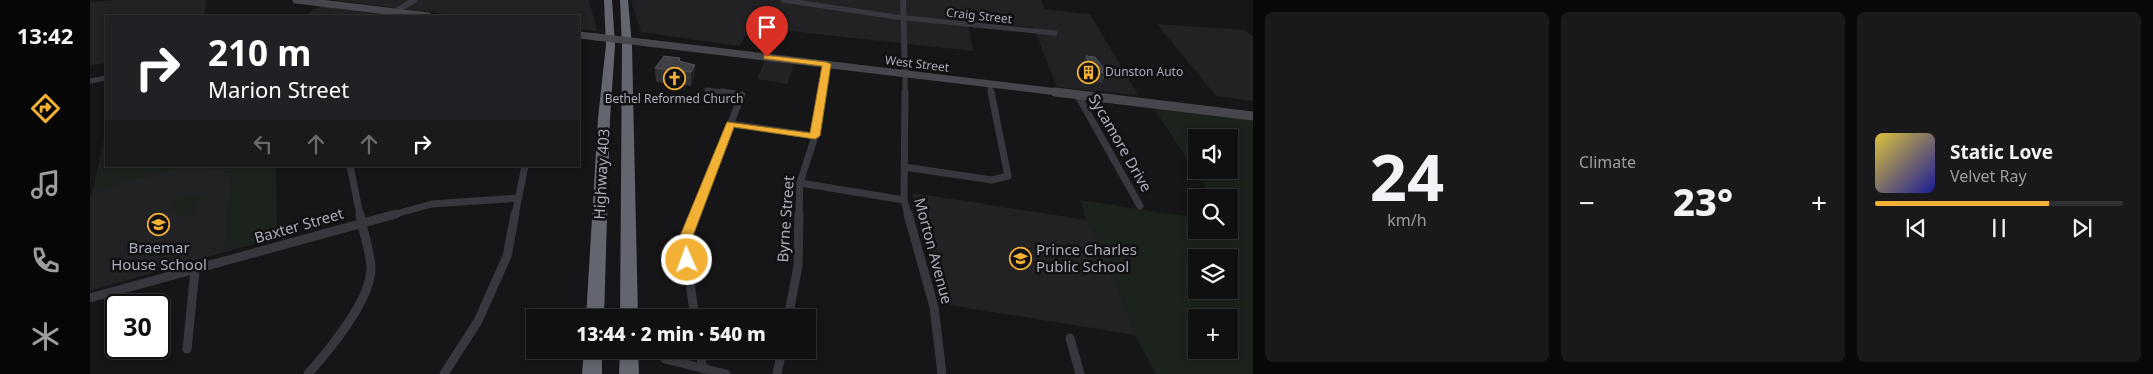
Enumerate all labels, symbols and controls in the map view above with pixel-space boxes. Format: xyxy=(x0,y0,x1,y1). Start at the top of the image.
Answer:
street label: Craig Street xyxy=(945,4,1013,27)
pin xyxy=(746,6,788,57)
icon: arrive xyxy=(753,13,781,41)
text: 13:42 xyxy=(17,20,73,50)
text: 210 m xyxy=(208,29,311,76)
icon: right xyxy=(125,35,190,100)
street label: West Street xyxy=(884,51,951,76)
building icon: Dunston Auto xyxy=(1077,60,1101,84)
place label: Dunston Auto xyxy=(1105,63,1183,80)
church icon: Bethel Reformed Church xyxy=(662,66,686,90)
text: Marion Street xyxy=(208,74,349,104)
place label: Bethel Reformed Church xyxy=(605,90,743,107)
street label: Sycamore Drive xyxy=(1085,90,1157,195)
icon: directions xyxy=(28,91,63,126)
street label: Highway 403 xyxy=(589,128,613,220)
map controls xyxy=(1188,129,1238,359)
button: sound xyxy=(1188,129,1238,179)
icon: left xyxy=(249,130,277,158)
icon: ahead xyxy=(302,130,330,158)
icon: ahead xyxy=(355,130,383,158)
icon: right xyxy=(408,130,436,158)
text: 24 xyxy=(1370,132,1444,220)
text: Static Love xyxy=(1950,139,2053,165)
text: Climate xyxy=(1579,151,1636,173)
text: Velvet Ray xyxy=(1950,165,2027,187)
icon: music xyxy=(28,167,63,202)
street label: Byrne Street xyxy=(772,174,798,263)
text: 23° xyxy=(1673,175,1733,227)
text: − xyxy=(1579,183,1595,221)
text: + xyxy=(1811,183,1827,221)
button: search xyxy=(1188,189,1238,239)
street label: Morton Avenue xyxy=(910,195,958,306)
street label: Baxter Street xyxy=(252,203,346,247)
text: km/h xyxy=(1387,209,1427,231)
school or university icon: Braemar House School xyxy=(147,213,171,237)
icon: previous xyxy=(1902,214,1930,242)
icon: pause xyxy=(1985,214,2013,242)
icon: next xyxy=(2068,214,2096,242)
position arrow xyxy=(660,233,712,285)
place label: Braemar House School xyxy=(111,237,207,274)
place label: Prince Charles Public School xyxy=(1036,239,1137,276)
icon: phone xyxy=(28,243,63,278)
school or university icon: Prince Charles Public School xyxy=(1008,247,1032,271)
button: layers xyxy=(1188,249,1238,299)
speed limit sign: 30 xyxy=(105,294,170,359)
button: + xyxy=(1188,309,1238,359)
icon: climate xyxy=(28,319,63,354)
text: 13:44 · 2 min · 540 m xyxy=(576,321,766,347)

